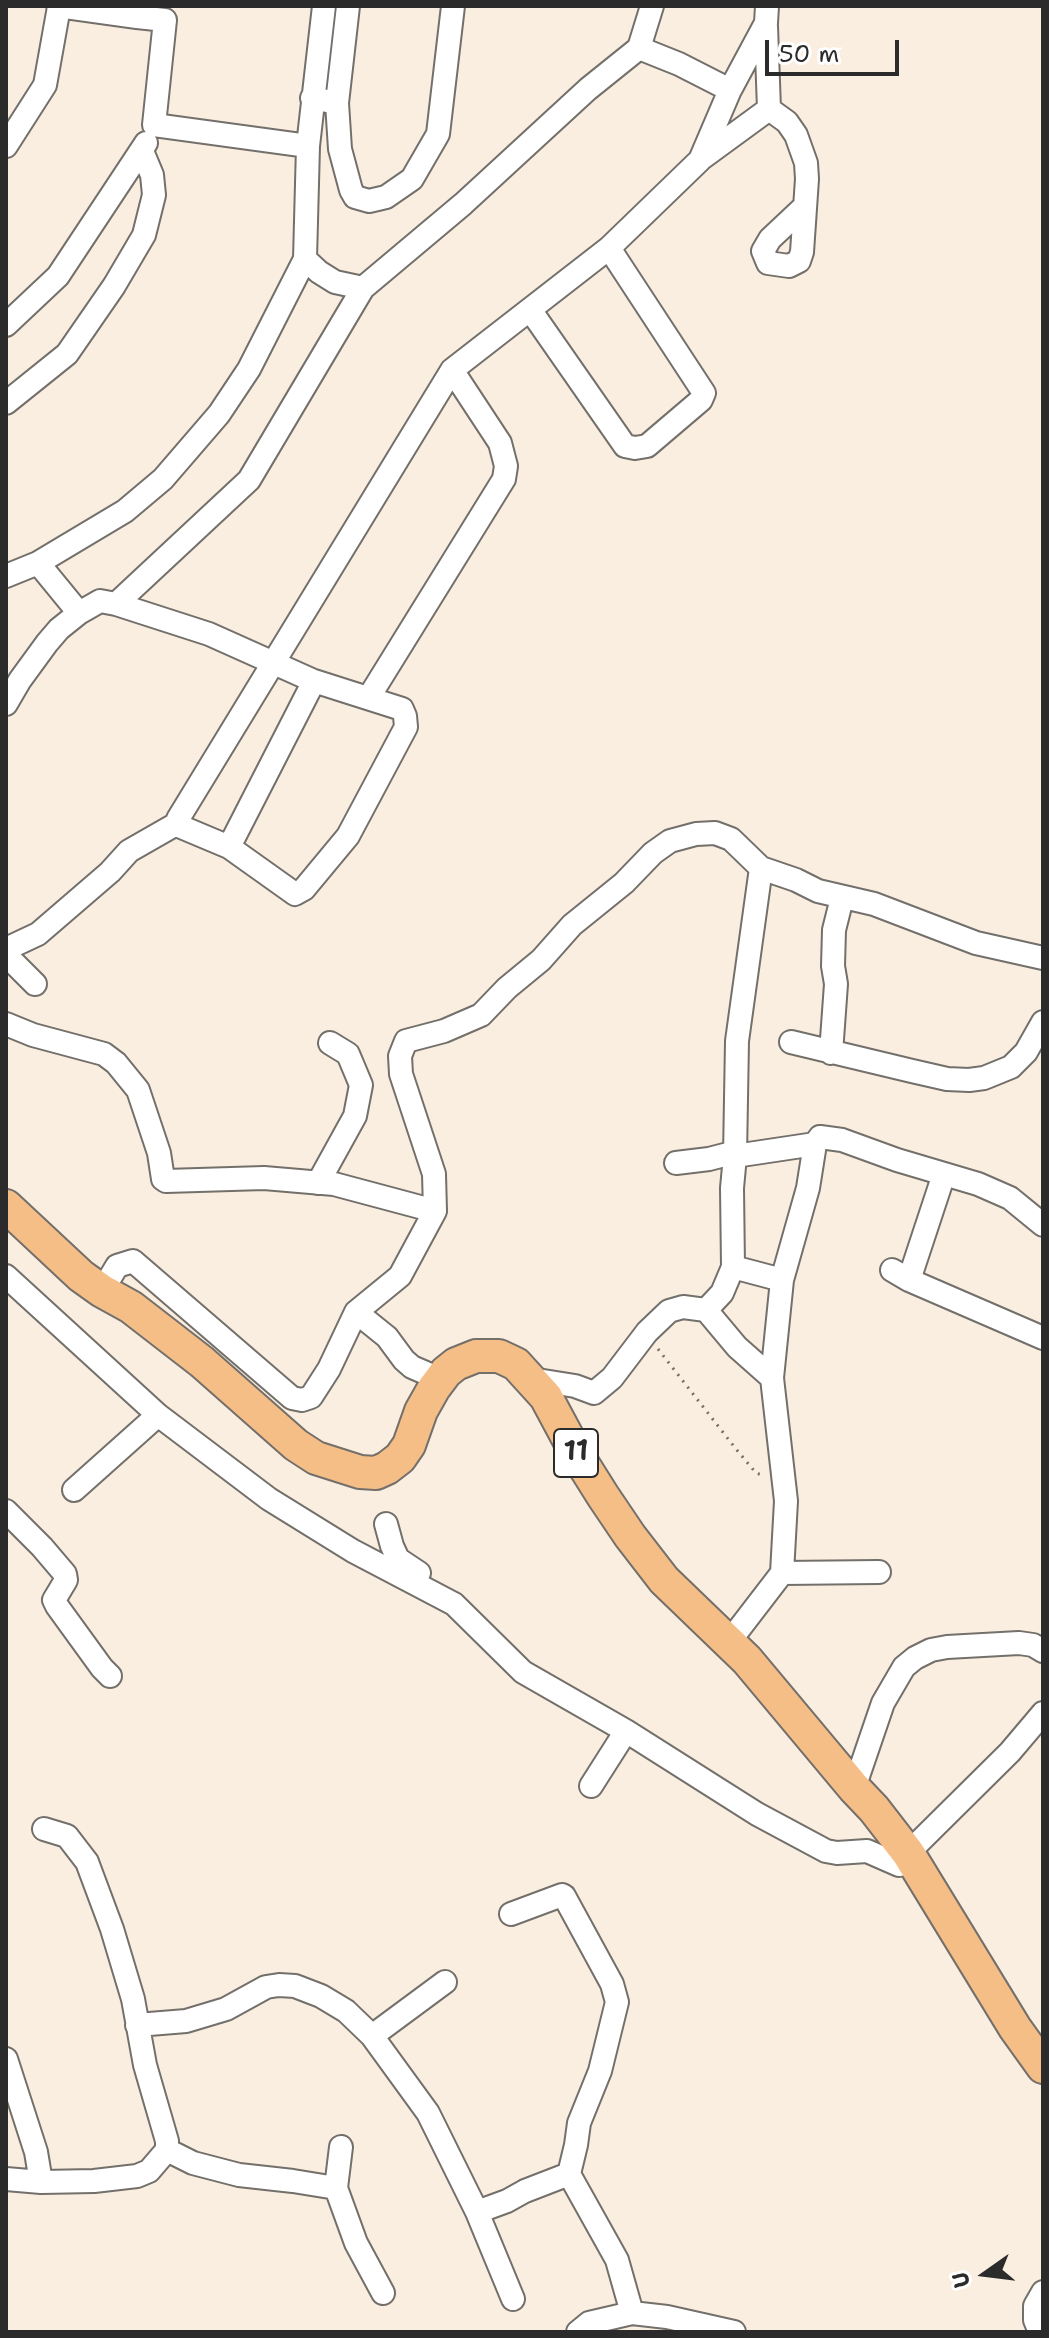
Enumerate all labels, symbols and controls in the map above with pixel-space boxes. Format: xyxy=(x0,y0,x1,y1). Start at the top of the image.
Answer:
scale bar xyxy=(769,24,903,74)
text: 50 m xyxy=(779,38,839,70)
road number: 11 xyxy=(554,1429,598,1477)
north arrow xyxy=(945,2234,1025,2314)
text: U xyxy=(945,2269,977,2291)

